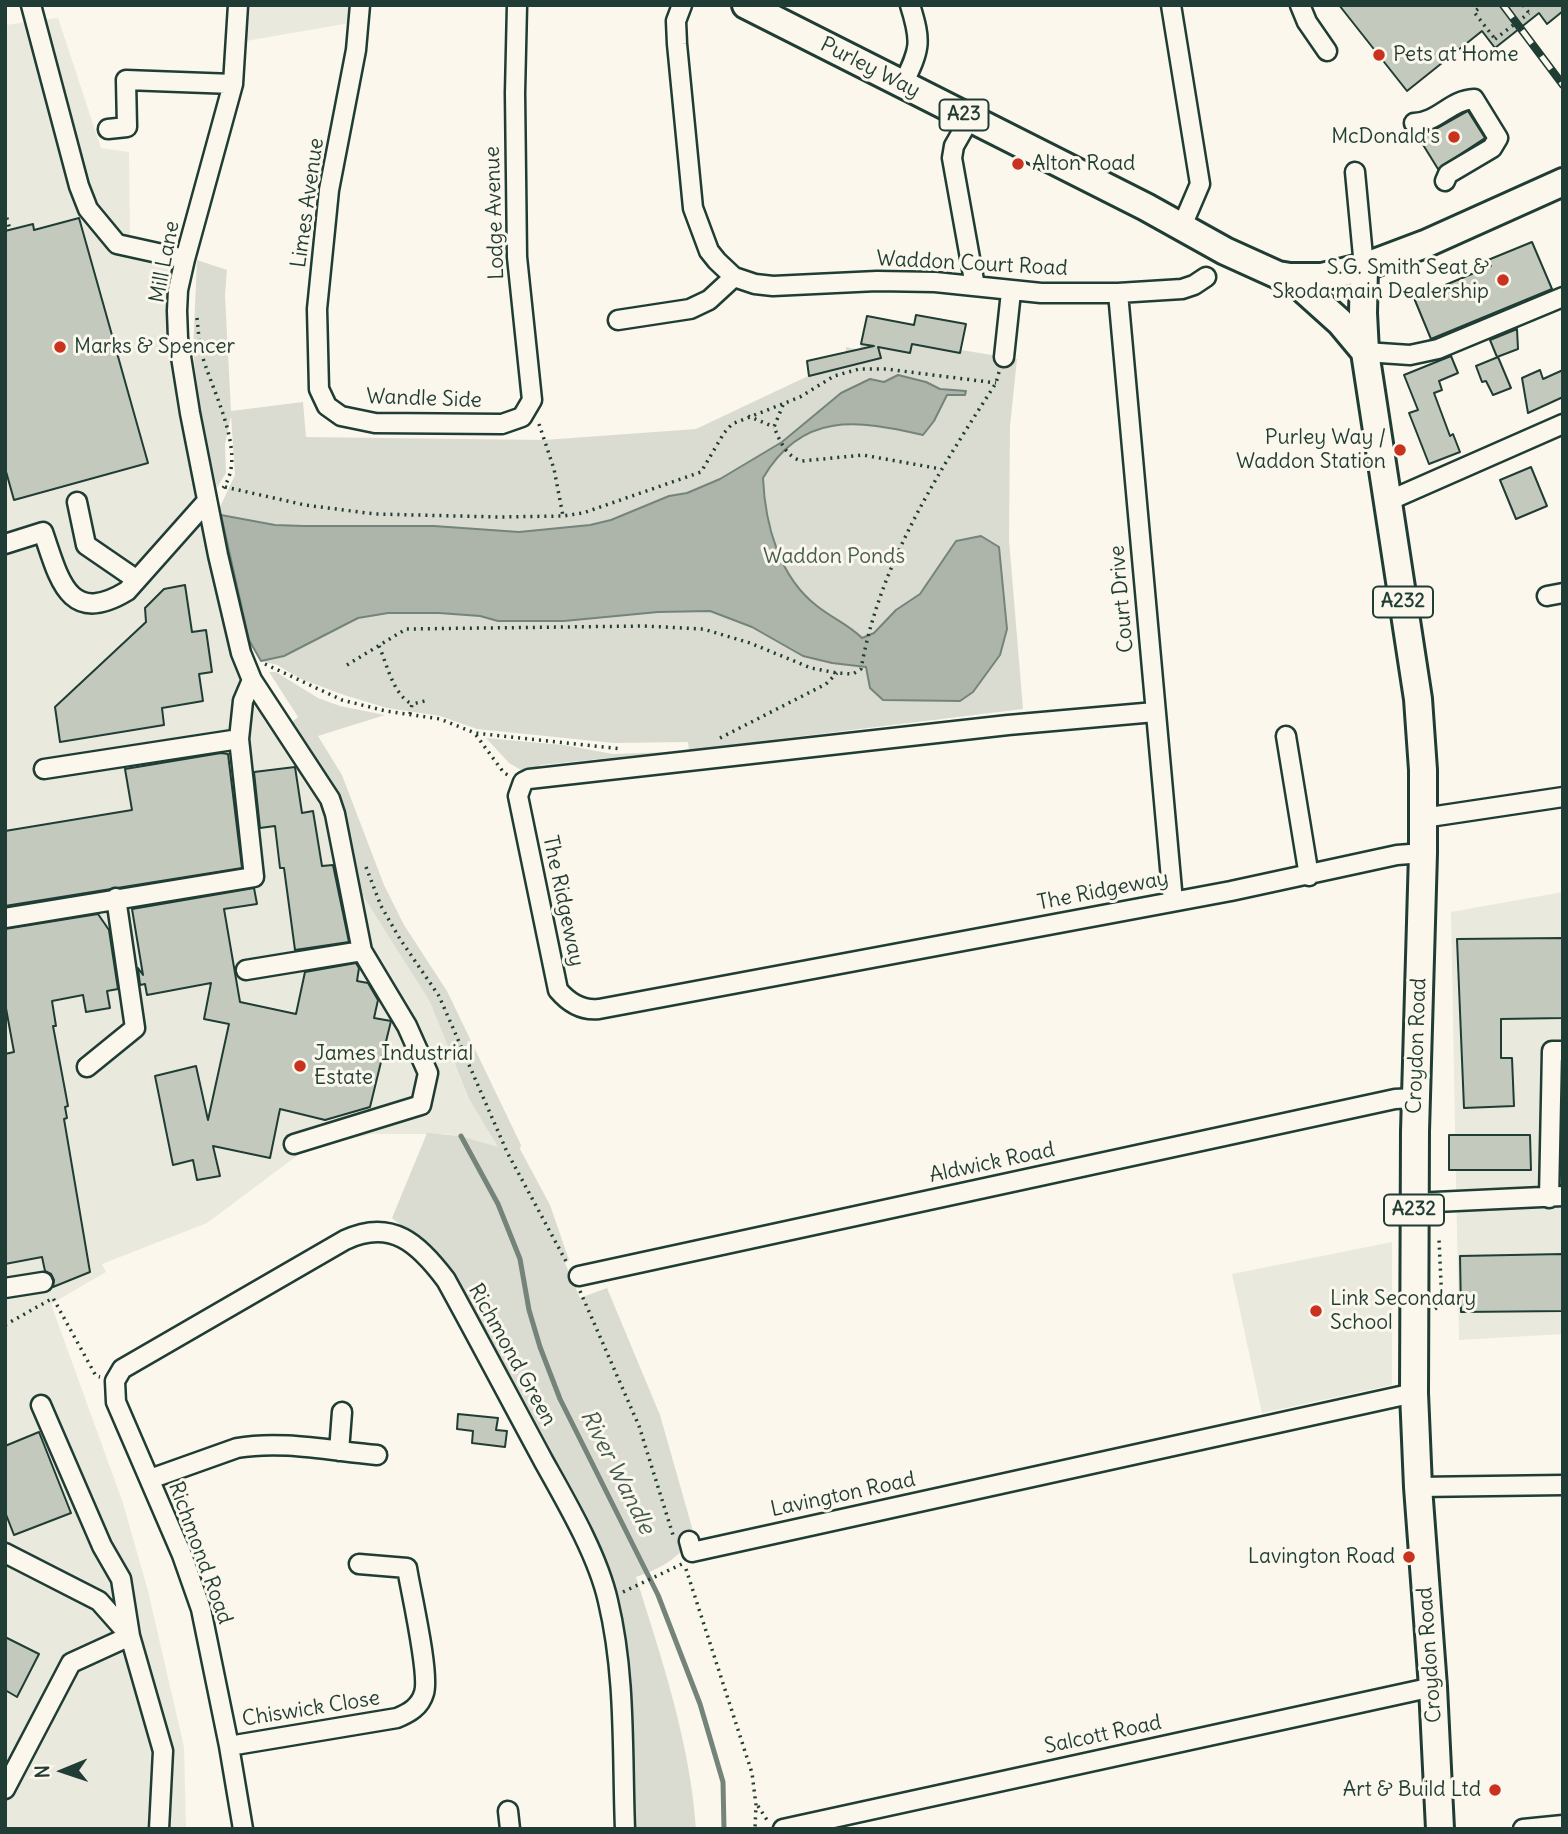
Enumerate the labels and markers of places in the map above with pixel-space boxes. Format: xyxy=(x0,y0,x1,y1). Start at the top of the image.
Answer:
place label: Pets at Home xyxy=(1393,42,1518,68)
marker: Pets at Home xyxy=(1371,47,1387,63)
place label: McDonald's xyxy=(1331,124,1440,150)
marker: McDonald's xyxy=(1446,129,1462,145)
place label: Alton Road xyxy=(1032,151,1135,177)
marker: Alton Road xyxy=(1010,156,1026,172)
place label: S.G. Smith Seat & Skoda main Dealership xyxy=(1272,255,1489,305)
marker: S.G. Smith Seat & Skoda main Dealership xyxy=(1495,272,1511,288)
place label: Marks & Spencer xyxy=(74,334,235,360)
marker: Marks & Spencer xyxy=(52,339,68,355)
place label: Purley Way / Waddon Station xyxy=(1236,425,1386,475)
marker: Purley Way / Waddon Station xyxy=(1392,442,1408,458)
place label: James Industrial Estate xyxy=(314,1041,473,1091)
marker: James Industrial Estate xyxy=(292,1058,308,1074)
place label: Link Secondary School xyxy=(1330,1286,1476,1336)
marker: Link Secondary School xyxy=(1308,1303,1324,1319)
place label: Lavington Road xyxy=(1248,1544,1395,1570)
marker: Lavington Road xyxy=(1401,1549,1417,1565)
place label: Art & Build Ltd xyxy=(1343,1777,1481,1803)
marker: Art & Build Ltd xyxy=(1487,1782,1503,1798)

